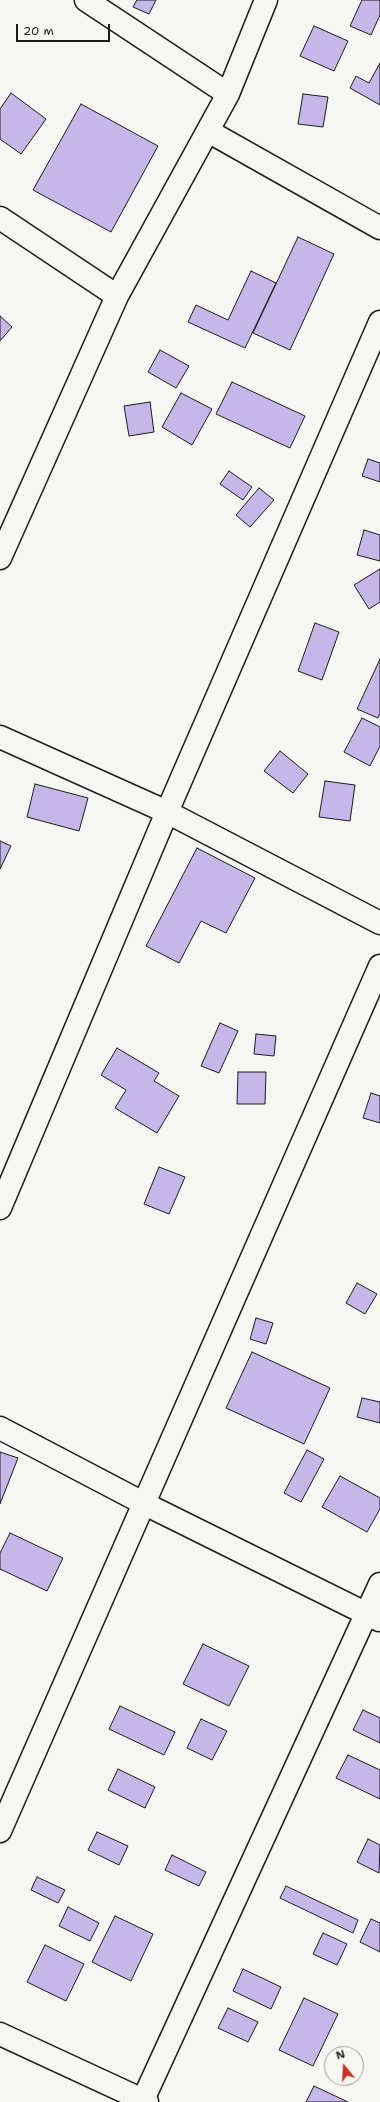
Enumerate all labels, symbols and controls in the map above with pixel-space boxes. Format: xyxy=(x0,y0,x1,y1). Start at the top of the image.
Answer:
scale bar xyxy=(18,16,112,42)
text: 20 m xyxy=(23,23,54,39)
north arrow xyxy=(324,2046,364,2086)
text: N xyxy=(334,2047,347,2064)

